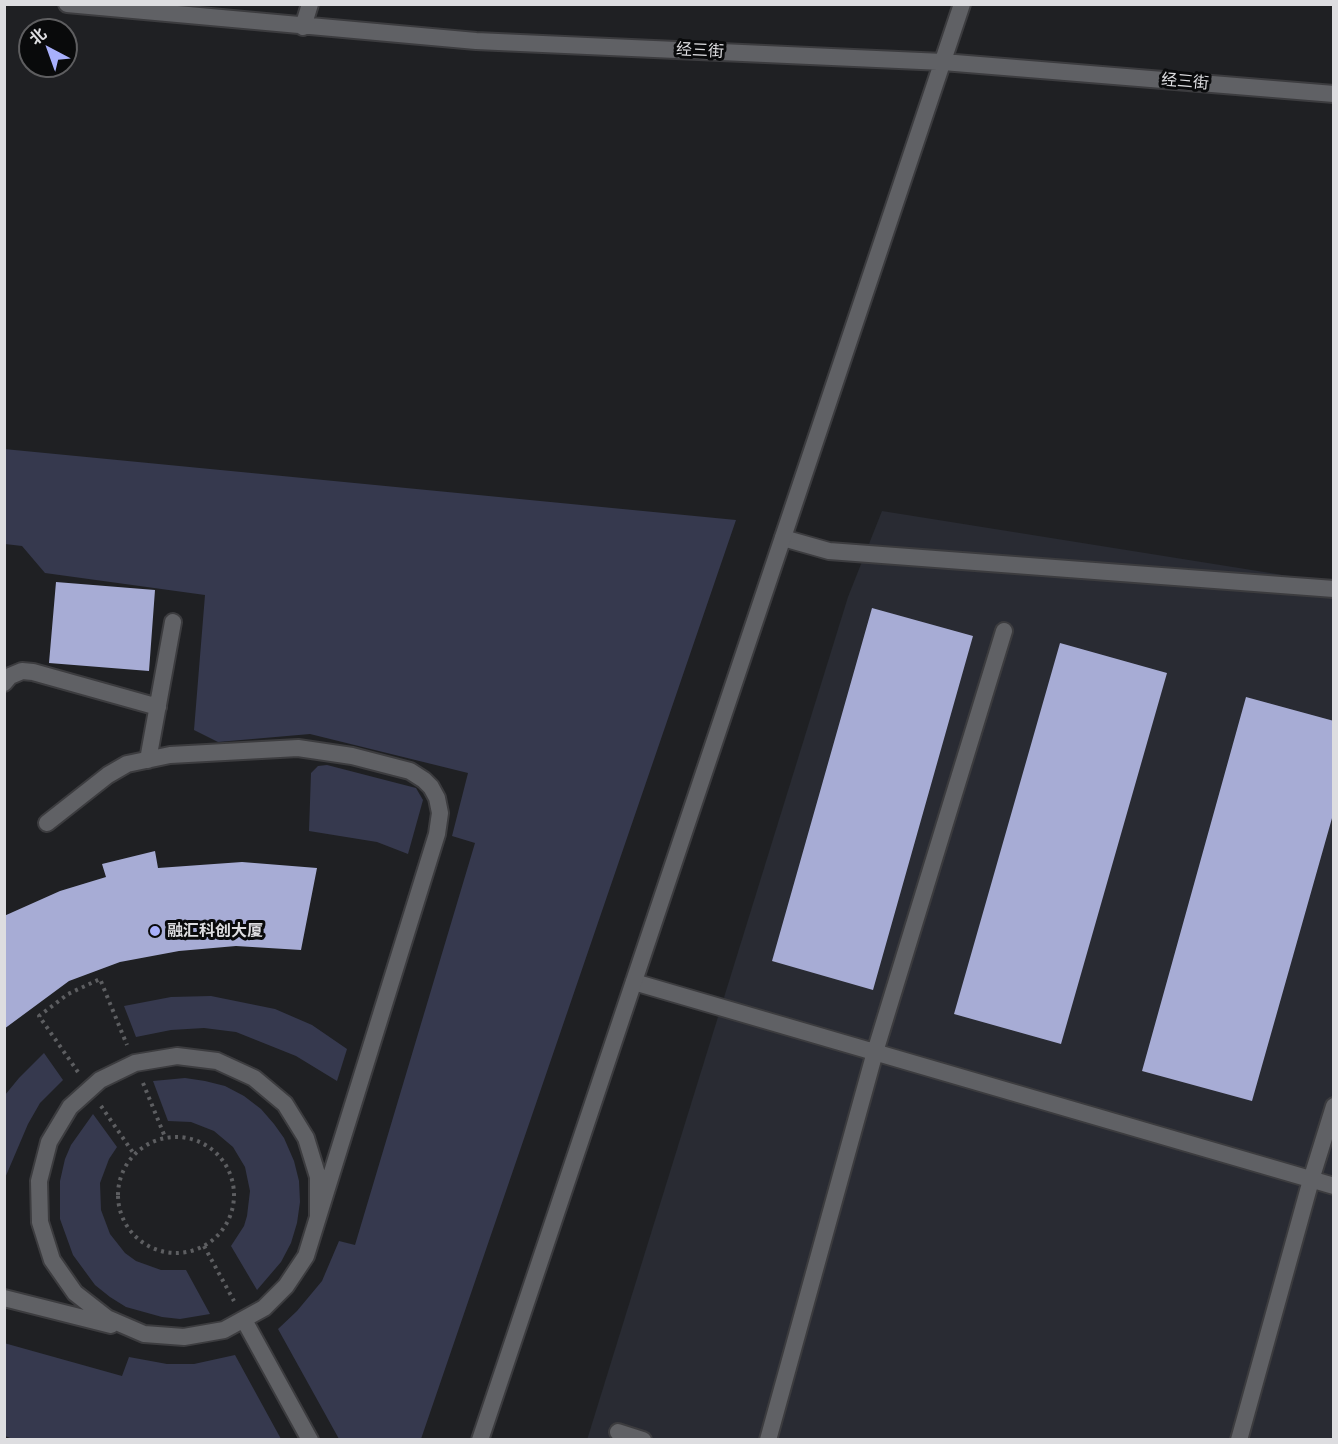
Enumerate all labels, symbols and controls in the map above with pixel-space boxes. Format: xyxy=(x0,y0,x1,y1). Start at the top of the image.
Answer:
north arrow xyxy=(18,18,78,78)
text: 北 xyxy=(25,23,50,49)
street label: 经三街 xyxy=(676,40,724,62)
street label: 经三街 xyxy=(1160,70,1210,94)
place label: 融汇科创大厦 xyxy=(167,921,263,941)
marker: 融汇科创大厦 xyxy=(148,924,162,938)

